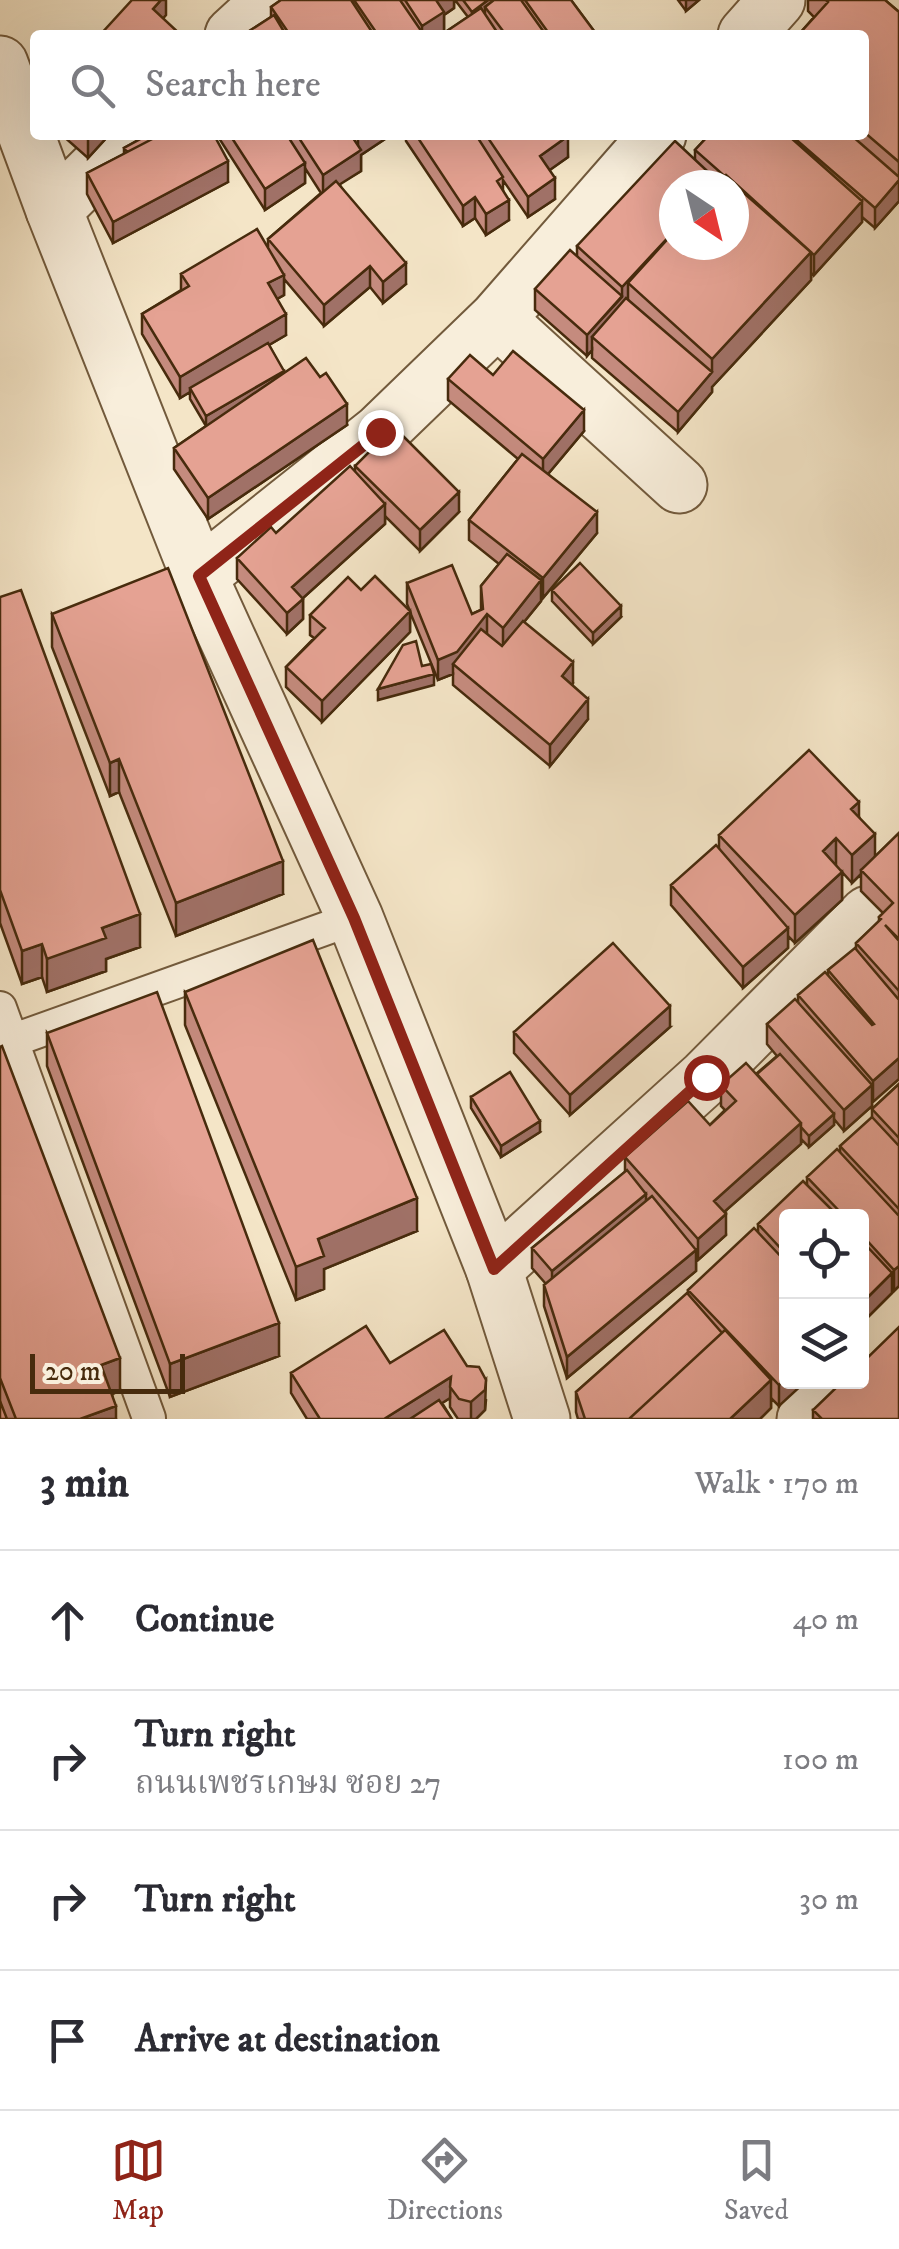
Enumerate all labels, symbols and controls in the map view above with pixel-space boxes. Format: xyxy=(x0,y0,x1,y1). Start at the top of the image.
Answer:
search box xyxy=(30,30,869,140)
icon: search xyxy=(65,58,120,113)
text: Search here xyxy=(145,61,321,109)
north arrow xyxy=(659,170,749,260)
route end xyxy=(358,410,404,456)
route start xyxy=(684,1055,730,1101)
map controls xyxy=(779,1209,869,1389)
button: locate xyxy=(779,1209,869,1299)
button: layers xyxy=(779,1299,869,1389)
scale bar xyxy=(30,1349,185,1394)
text: 20 m xyxy=(45,1354,101,1389)
text: 3 min xyxy=(40,1458,129,1510)
text: Walk · 170 m xyxy=(694,1464,859,1504)
icon: ahead xyxy=(40,1593,95,1648)
text: Continue xyxy=(135,1596,274,1644)
text: 40 m xyxy=(792,1600,859,1640)
text: Turn right xyxy=(135,1711,296,1759)
icon: right xyxy=(40,1733,95,1788)
text: 100 m xyxy=(782,1740,859,1780)
text: ถนนเพชรเกษม ซอย 27 xyxy=(135,1764,441,1804)
icon: right xyxy=(40,1873,95,1928)
text: Turn right xyxy=(135,1876,296,1924)
text: 30 m xyxy=(799,1880,859,1920)
icon: arrive xyxy=(40,2013,95,2068)
text: Arrive at destination xyxy=(135,2016,440,2064)
tab: Map xyxy=(111,2133,166,2228)
tab: Directions xyxy=(387,2133,503,2228)
tab: Saved xyxy=(724,2133,788,2228)

